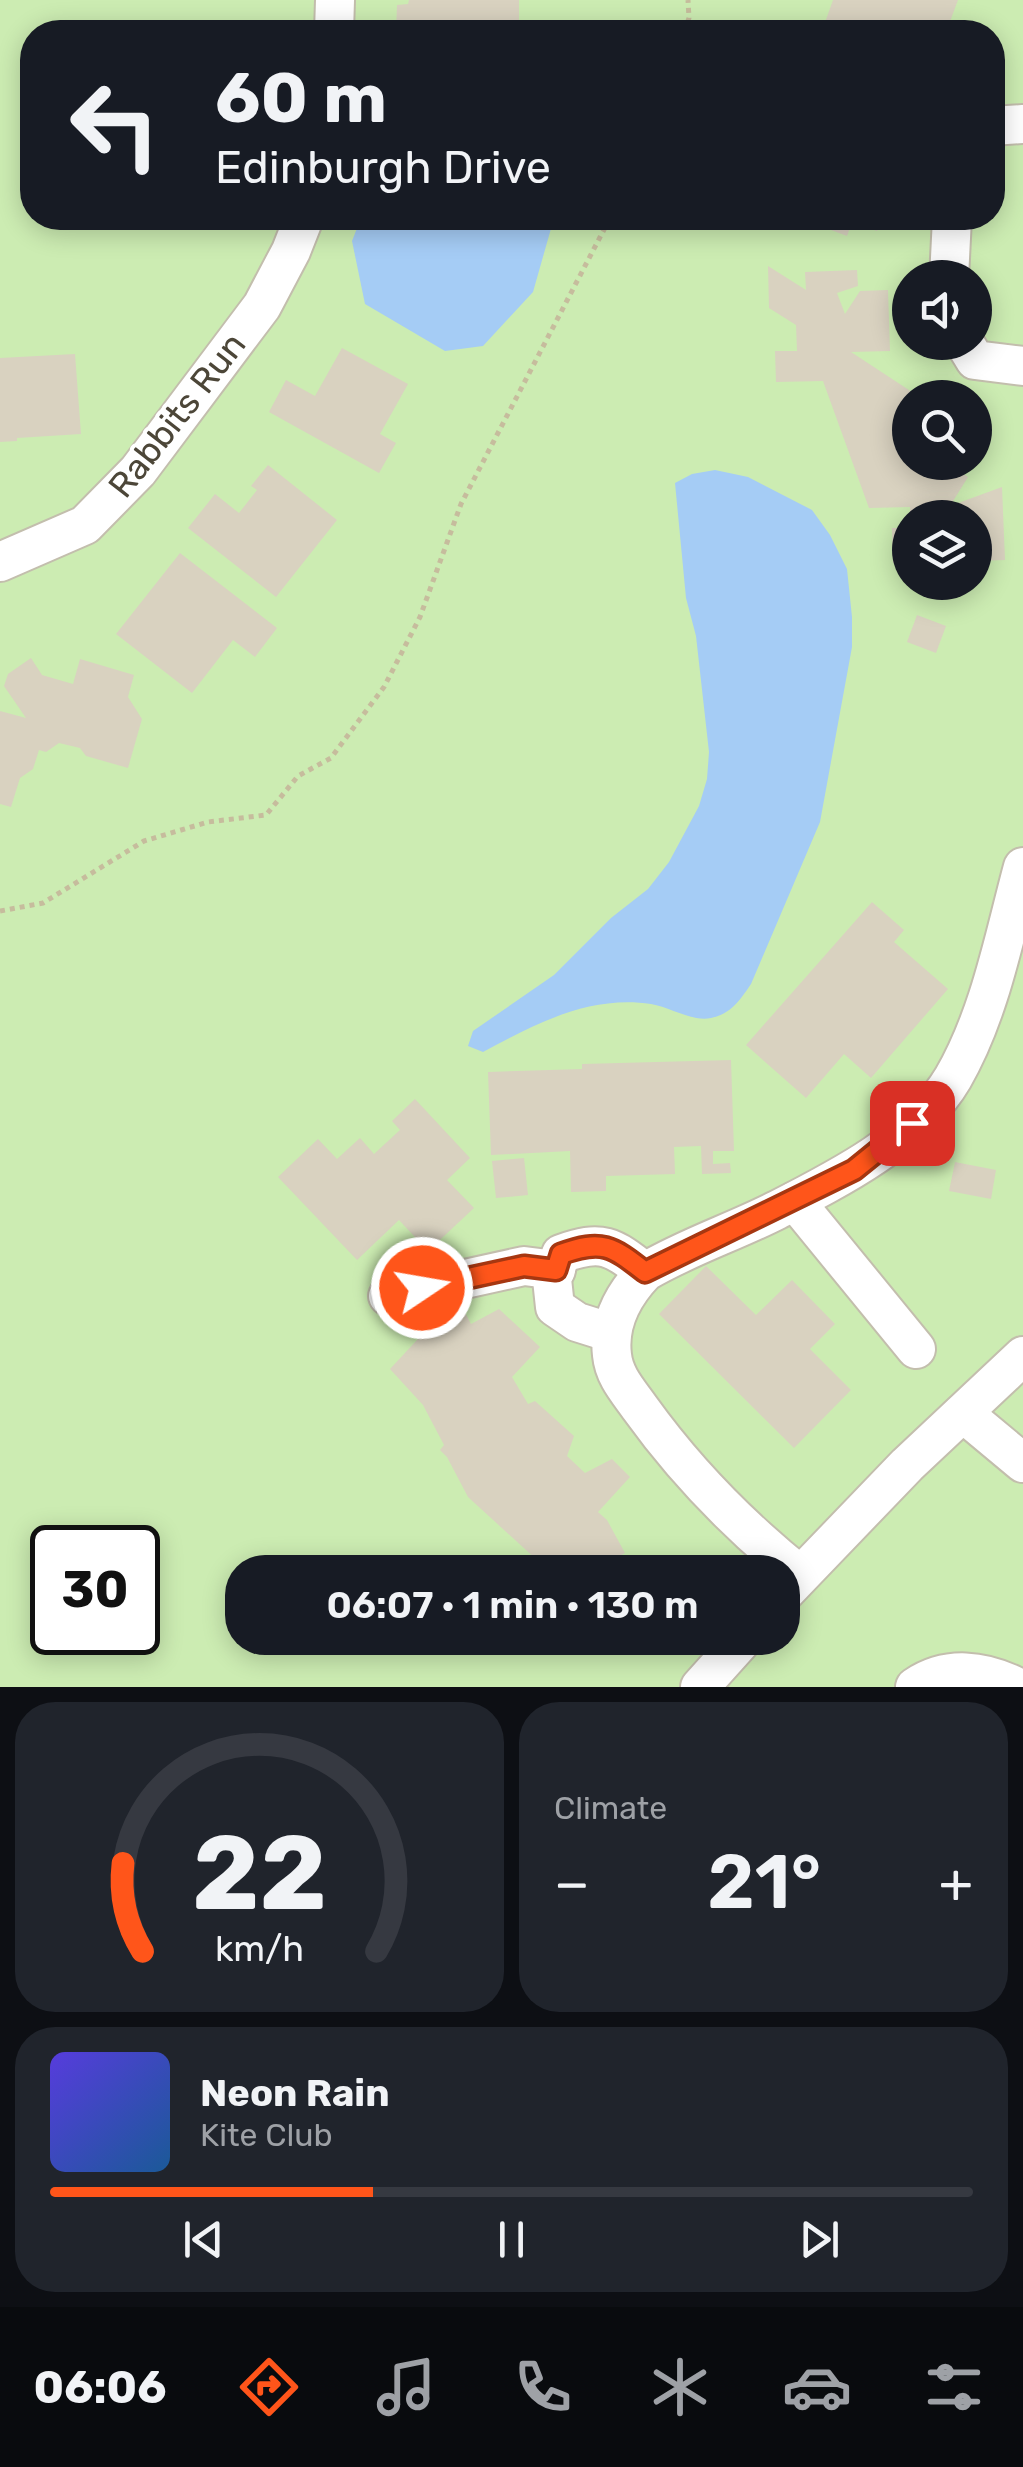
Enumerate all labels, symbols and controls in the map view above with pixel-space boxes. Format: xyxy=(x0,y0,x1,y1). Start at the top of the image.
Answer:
text: 60 m xyxy=(215,57,387,140)
icon: left xyxy=(50,60,180,190)
text: Edinburgh Drive xyxy=(215,141,551,194)
map controls xyxy=(892,260,992,600)
button: sound xyxy=(892,260,992,360)
street label: Rabbits Run xyxy=(100,324,254,506)
button: search xyxy=(892,380,992,480)
button: layers xyxy=(892,500,992,600)
pin xyxy=(870,1081,955,1166)
icon: arrive xyxy=(885,1096,940,1151)
position arrow xyxy=(370,1236,474,1340)
speed limit sign: 30 xyxy=(30,1525,160,1655)
text: 06:07 · 1 min · 130 m xyxy=(326,1582,699,1628)
text: Climate xyxy=(554,1789,667,1827)
text: 22 xyxy=(192,1812,327,1935)
text: 21° xyxy=(707,1838,821,1927)
text: − xyxy=(554,1851,590,1916)
text: + xyxy=(939,1851,973,1916)
text: km/h xyxy=(215,1928,304,1970)
text: Neon Rain xyxy=(200,2070,390,2116)
text: Kite Club xyxy=(200,2116,333,2154)
icon: previous xyxy=(176,2212,231,2267)
icon: pause xyxy=(484,2212,539,2267)
icon: next xyxy=(792,2212,847,2267)
icon: directions xyxy=(234,2352,304,2422)
icon: music xyxy=(371,2352,441,2422)
icon: phone xyxy=(508,2352,578,2422)
icon: climate xyxy=(645,2352,715,2422)
icon: car xyxy=(782,2352,852,2422)
icon: filters xyxy=(919,2352,989,2422)
text: 06:06 xyxy=(34,2361,167,2414)

